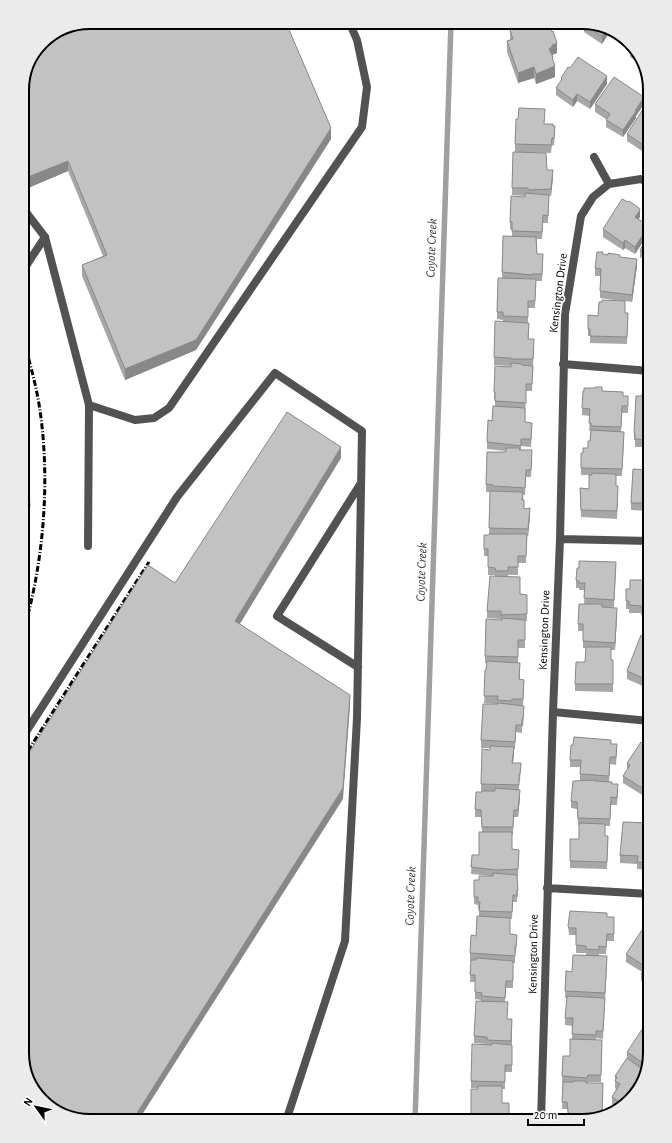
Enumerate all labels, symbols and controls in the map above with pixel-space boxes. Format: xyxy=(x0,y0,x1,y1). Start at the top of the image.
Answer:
water label: Coyote Creek xyxy=(424,218,440,278)
street label: Kensington Drive xyxy=(547,253,569,333)
water label: Coyote Creek xyxy=(414,542,430,602)
street label: Kensington Drive xyxy=(537,590,551,670)
water label: Coyote Creek xyxy=(403,866,419,926)
street label: Kensington Drive xyxy=(526,914,540,994)
north arrow xyxy=(16,1087,56,1127)
text: N xyxy=(21,1096,35,1108)
scale bar xyxy=(528,1101,584,1127)
text: 20 m xyxy=(534,1109,557,1121)

